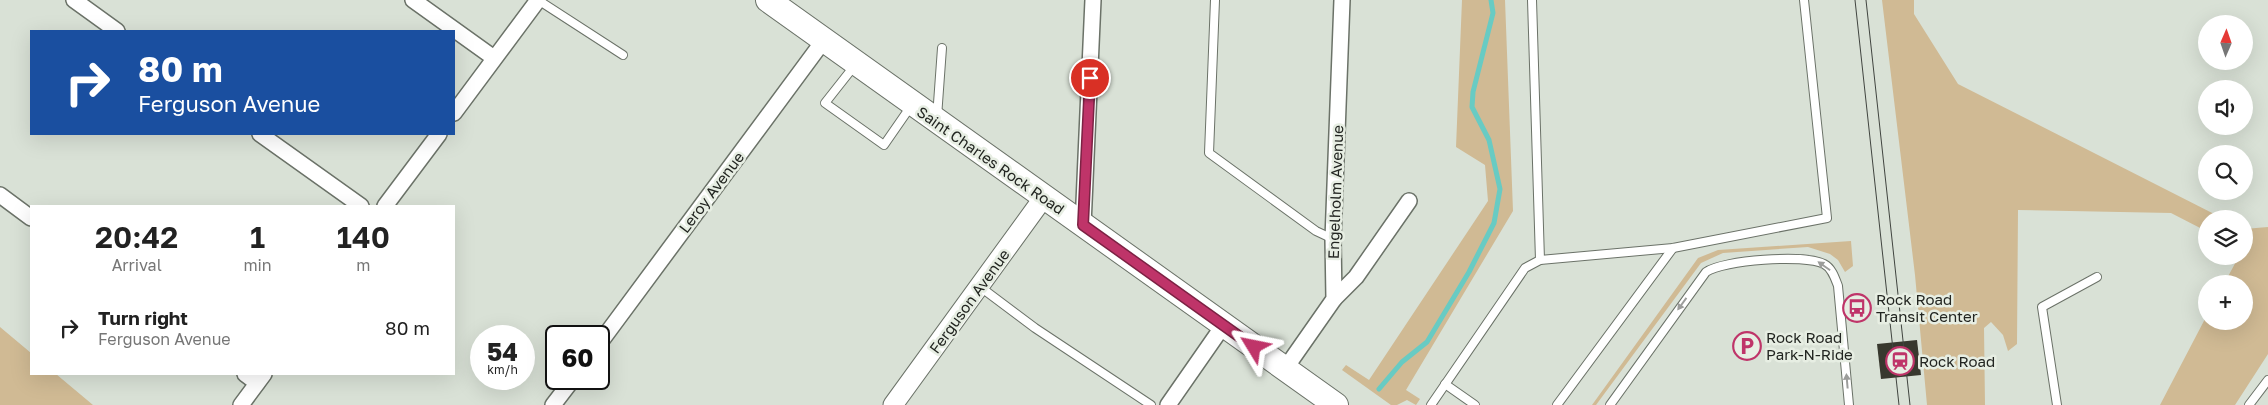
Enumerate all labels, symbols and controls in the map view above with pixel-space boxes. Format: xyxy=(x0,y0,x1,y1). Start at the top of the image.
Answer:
north arrow xyxy=(2198,15,2252,70)
map controls xyxy=(2198,15,2253,330)
text: 80 m xyxy=(138,48,223,90)
icon: right xyxy=(55,50,120,115)
pin xyxy=(1069,57,1111,99)
icon: arrive xyxy=(1076,64,1104,92)
button: sound xyxy=(2198,80,2253,135)
text: Ferguson Avenue xyxy=(138,90,320,117)
street label: Saint Charles Rock Road xyxy=(914,102,1068,218)
street label: Engelholm Avenue xyxy=(1324,124,1346,259)
button: search xyxy=(2198,145,2253,200)
street label: Leroy Avenue xyxy=(675,148,747,236)
button: layers xyxy=(2198,210,2253,265)
text: 20:42 xyxy=(95,219,178,255)
text: 1 xyxy=(250,219,265,255)
text: 140 xyxy=(337,219,390,255)
street label: Ferguson Avenue xyxy=(925,245,1013,357)
text: Arrival xyxy=(112,255,162,275)
text: min xyxy=(243,255,272,275)
text: m xyxy=(356,255,370,275)
one-way arrow xyxy=(1817,262,1831,271)
button: + xyxy=(2198,275,2253,330)
place label: Rock Road Transit Center xyxy=(1876,290,1978,325)
bus stop icon: Rock Road Transit Center xyxy=(1842,293,1872,323)
one-way arrow xyxy=(1677,297,1687,311)
text: Turn right xyxy=(98,306,188,329)
icon: right xyxy=(55,314,83,342)
text: 80 m xyxy=(385,316,430,339)
position arrow xyxy=(1227,320,1279,372)
speed limit sign: 60 xyxy=(545,325,610,390)
place label: Rock Road Park-N-Ride xyxy=(1766,328,1853,363)
text: Ferguson Avenue xyxy=(98,329,231,349)
parking icon: Rock Road Park-N-Ride xyxy=(1732,331,1762,361)
text: 54 xyxy=(487,336,518,367)
station icon: Rock Road xyxy=(1885,346,1915,376)
place label: Rock Road xyxy=(1919,352,1995,370)
text: km/h xyxy=(487,362,518,377)
one-way arrow xyxy=(1842,373,1850,389)

